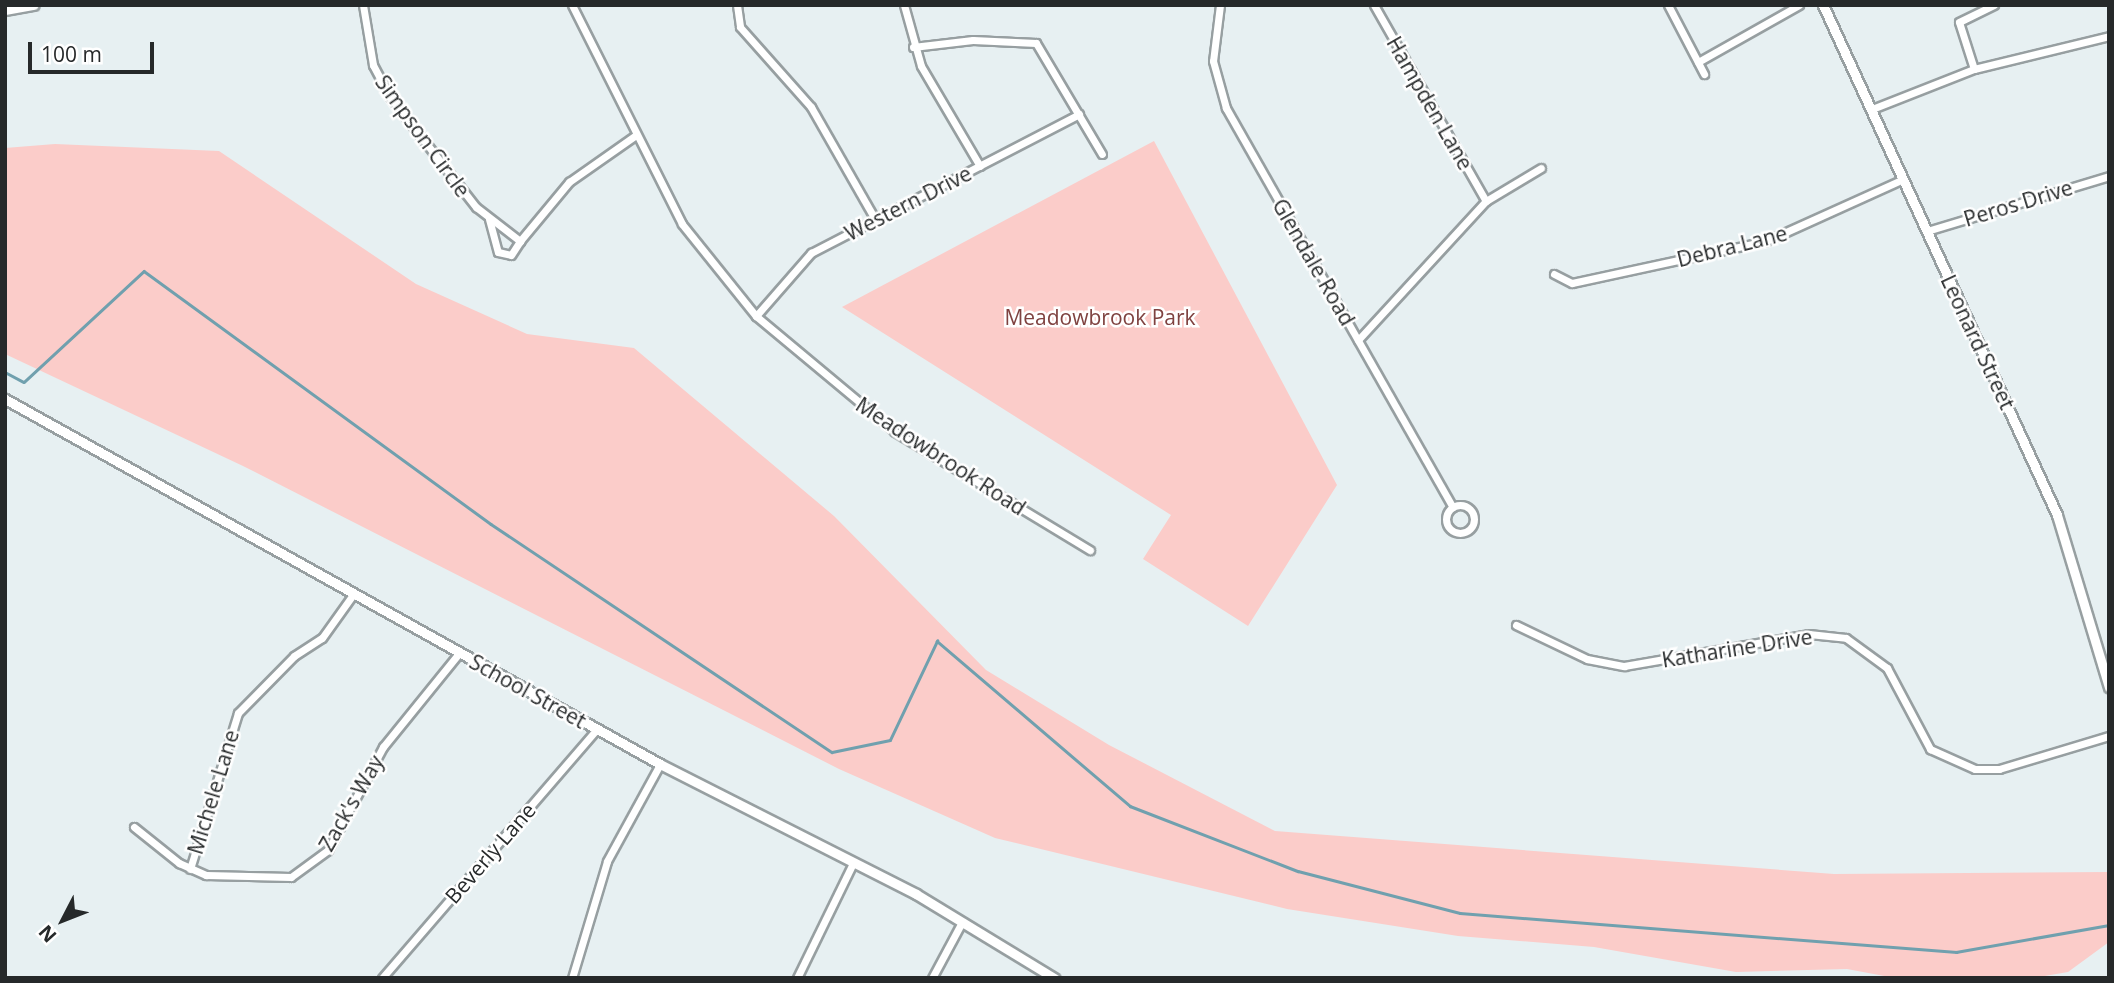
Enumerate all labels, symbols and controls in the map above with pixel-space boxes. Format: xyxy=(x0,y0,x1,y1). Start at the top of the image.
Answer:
scale bar xyxy=(32,28,158,72)
street label: Hampden Lane xyxy=(1382,32,1478,174)
text: 100 m xyxy=(41,40,102,68)
street label: Simpson Circle xyxy=(370,70,476,202)
street label: Western Drive xyxy=(840,160,976,246)
street label: Peros Drive xyxy=(1961,175,2075,231)
street label: Glendale Road xyxy=(1267,194,1361,330)
street label: Debra Lane xyxy=(1674,220,1790,272)
street label: Leonard Street xyxy=(1936,271,2020,413)
park label: Meadowbrook Park xyxy=(1004,304,1196,330)
street label: Meadowbrook Road xyxy=(851,392,1031,520)
street label: Katharine Drive xyxy=(1660,624,1814,672)
street label: School Street xyxy=(465,649,591,733)
street label: Michele Lane xyxy=(182,727,244,857)
street label: Zack's Way xyxy=(313,751,389,855)
street label: Beverly Lane xyxy=(440,798,540,908)
north arrow xyxy=(28,885,98,955)
text: N xyxy=(33,920,62,948)

